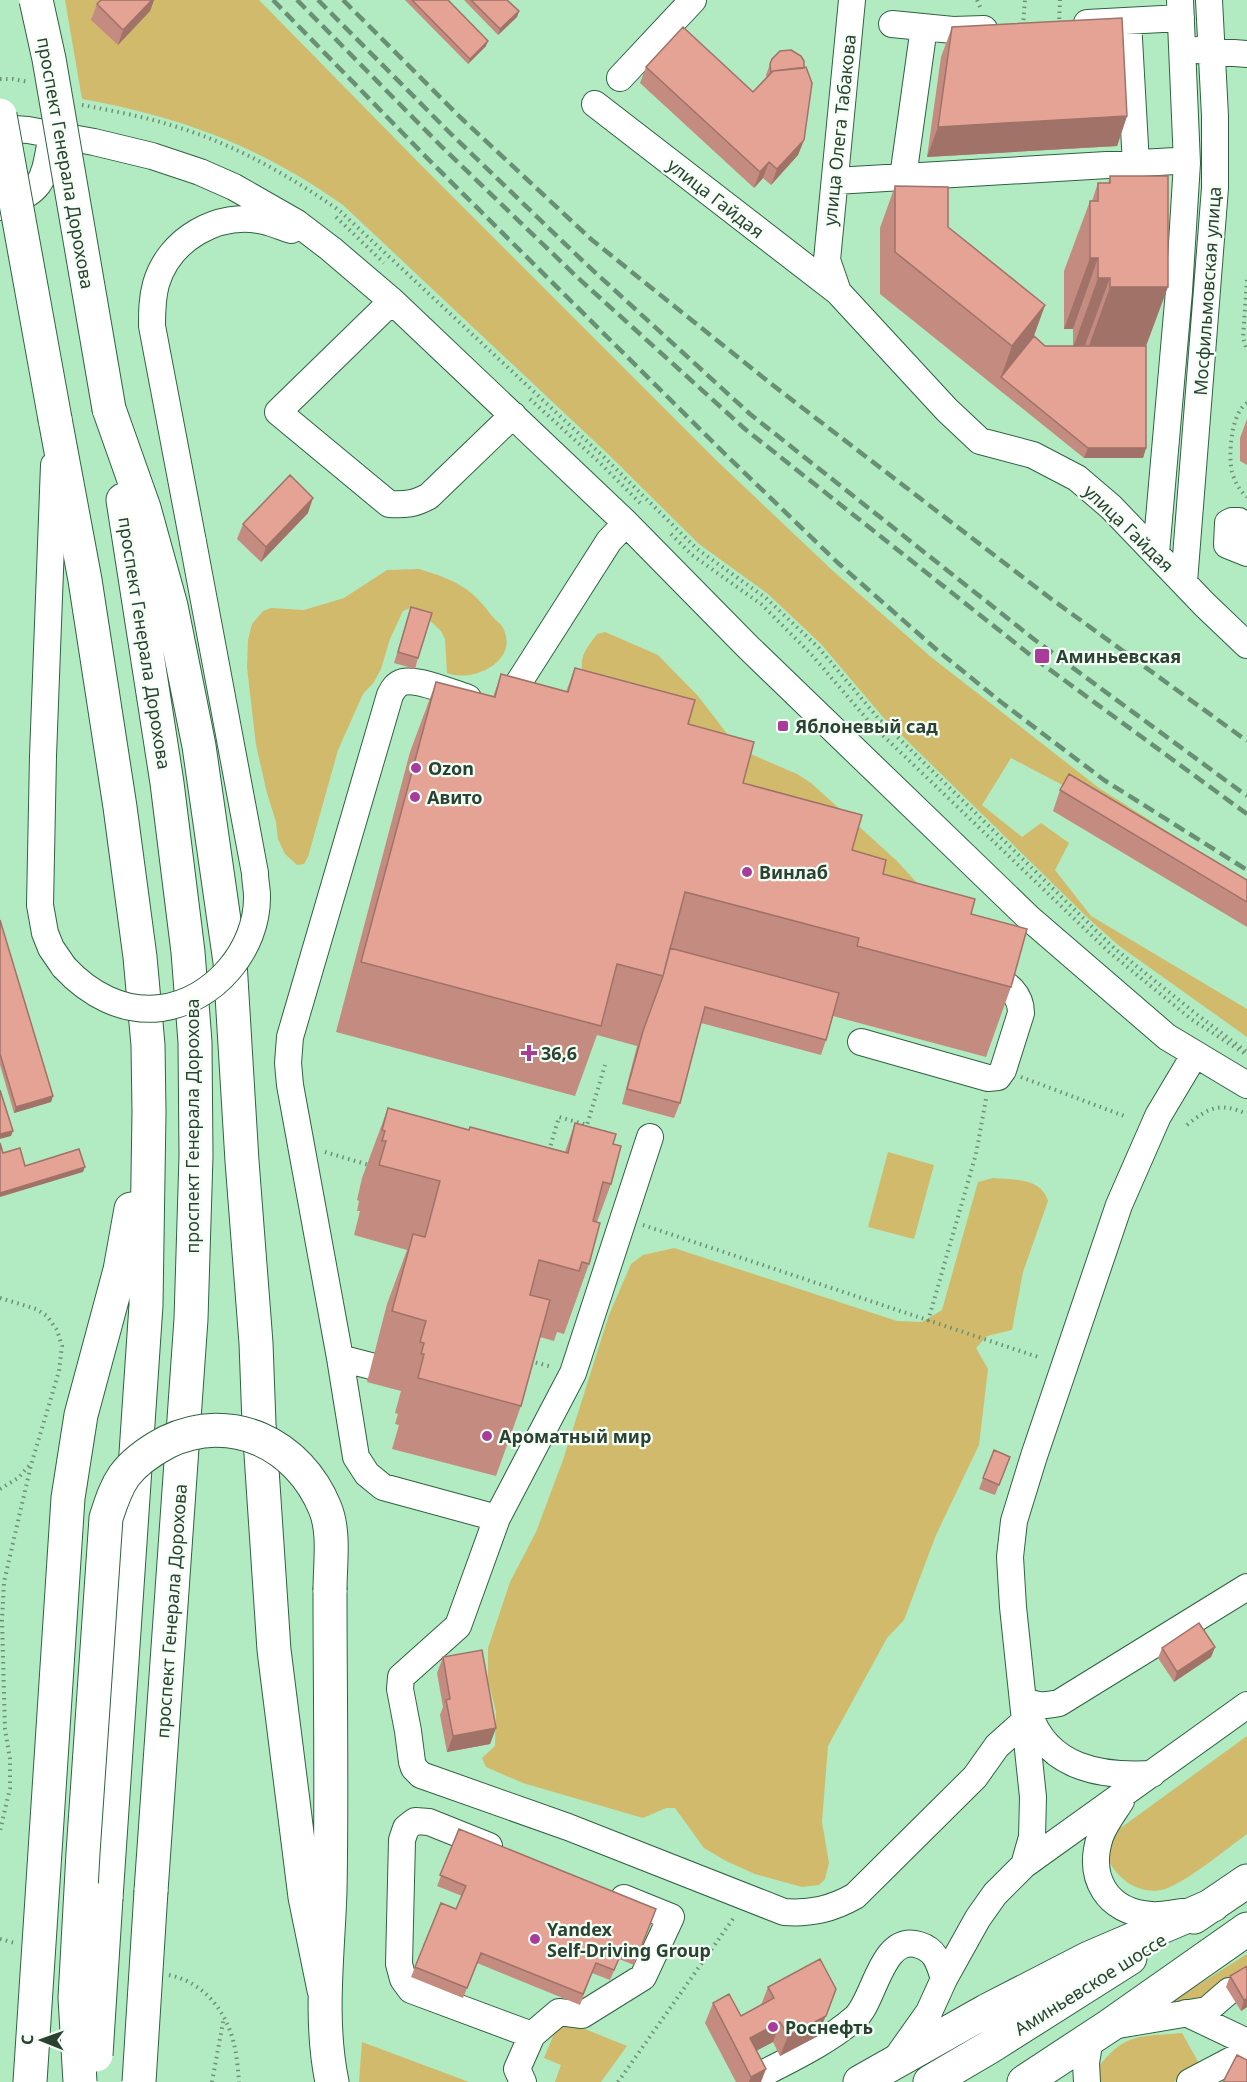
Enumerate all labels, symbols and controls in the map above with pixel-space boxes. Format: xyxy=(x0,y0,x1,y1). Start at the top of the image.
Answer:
street label: улица Олега Табакова xyxy=(817,33,861,227)
street label: проспект Генерала Дорохова xyxy=(32,35,100,291)
street label: улица Гайдая xyxy=(663,153,769,243)
street label: Мосфильмовская улица xyxy=(1188,186,1226,396)
street label: улица Гайдая xyxy=(1079,479,1179,577)
street label: проспект Генерала Дорохова xyxy=(113,515,177,771)
place label: Аминьевская xyxy=(1056,644,1181,668)
marker: Аминьевская xyxy=(1033,647,1051,665)
place label: Яблоневый сад xyxy=(795,714,938,738)
marker: Яблоневый сад xyxy=(776,719,790,733)
place label: Ozon xyxy=(428,756,474,780)
marker: Ozon xyxy=(409,761,423,775)
place label: Авито xyxy=(427,785,482,809)
marker: Авито xyxy=(408,790,422,804)
place label: Винлаб xyxy=(759,860,828,884)
marker: Винлаб xyxy=(740,865,754,879)
street label: проспект Генерала Дорохова xyxy=(180,998,204,1254)
place label: 36,6 xyxy=(541,1041,577,1065)
marker: 36,6 xyxy=(522,1046,536,1060)
place label: Ароматный мир xyxy=(499,1424,651,1448)
marker: Ароматный мир xyxy=(480,1429,494,1443)
street label: проспект Генерала Дорохова xyxy=(150,1483,192,1739)
place label: Yandex Self-Driving Group xyxy=(547,1917,711,1962)
street label: Аминьевское шоссе xyxy=(1009,1927,1171,2041)
marker: Yandex Self-Driving Group xyxy=(528,1932,542,1946)
north arrow xyxy=(12,2010,72,2070)
place label: Роснефть xyxy=(785,2015,873,2039)
marker: Роснефть xyxy=(766,2020,780,2034)
text: С xyxy=(16,2034,38,2045)

